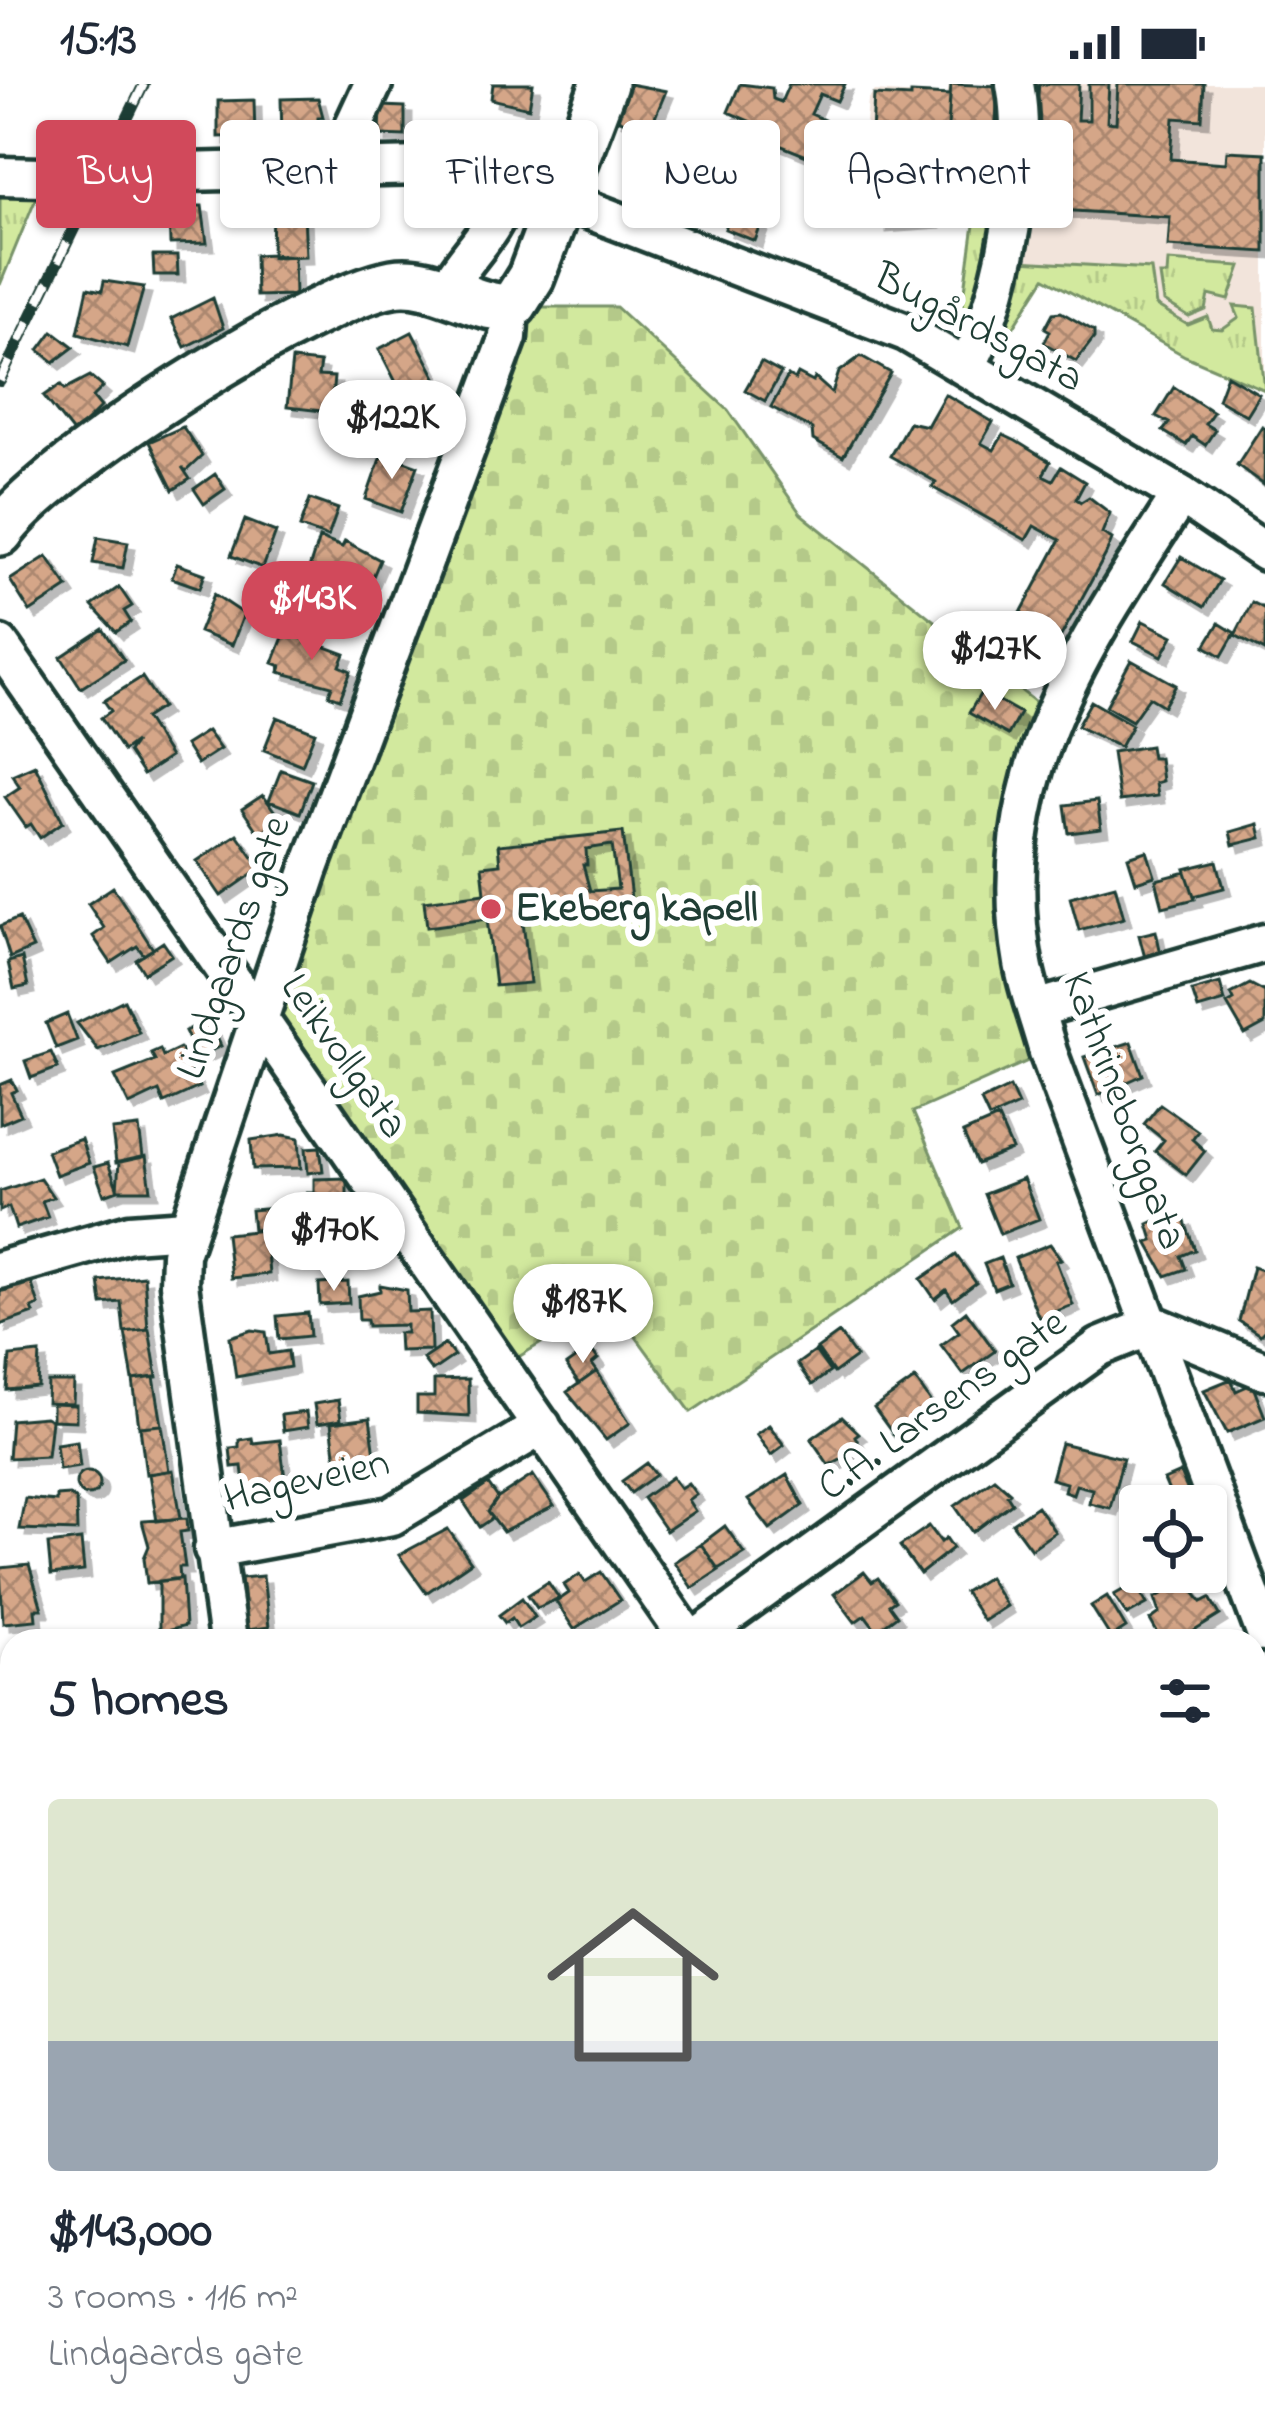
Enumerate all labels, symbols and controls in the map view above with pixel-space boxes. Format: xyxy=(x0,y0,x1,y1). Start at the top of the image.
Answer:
text: 15:13 xyxy=(60,9,137,75)
chip: Buy xyxy=(36,120,196,228)
chip: Rent xyxy=(220,120,380,228)
chip: Filters xyxy=(404,120,598,228)
chip: New xyxy=(622,120,780,228)
chip: Apartment xyxy=(804,120,1073,228)
street label: Bugårdsgata xyxy=(861,248,1094,410)
pin: $122K xyxy=(308,380,476,482)
text: $122K xyxy=(345,390,439,447)
pin: $143K xyxy=(228,561,396,663)
text: $143K xyxy=(268,571,356,628)
pin: $127K xyxy=(911,611,1079,713)
text: $127K xyxy=(950,621,1040,678)
street label: Lindgaards gate xyxy=(161,808,309,1088)
place label: Ekeberg kapell xyxy=(515,879,758,941)
marker: Ekeberg kapell xyxy=(478,896,504,922)
street label: Leikvollgata xyxy=(264,962,422,1152)
street label: Kathrineborggata xyxy=(1044,964,1202,1258)
pin: $170K xyxy=(250,1192,418,1294)
text: $170K xyxy=(290,1202,378,1259)
pin: $187K xyxy=(499,1264,667,1366)
text: $187K xyxy=(540,1274,626,1331)
street label: C.A. Larsens gate xyxy=(806,1294,1080,1517)
street label: Hageveien xyxy=(218,1433,396,1531)
map controls xyxy=(1119,1485,1227,1593)
button: locate xyxy=(1119,1485,1227,1593)
text: 5 homes xyxy=(48,1664,229,1739)
icon: filters xyxy=(1152,1668,1218,1734)
icon: home xyxy=(525,1877,741,2093)
text: $143,000 xyxy=(48,2195,212,2270)
text: 3 rooms · 116 m² xyxy=(48,2270,298,2327)
text: Lindgaards gate xyxy=(48,2327,303,2384)

